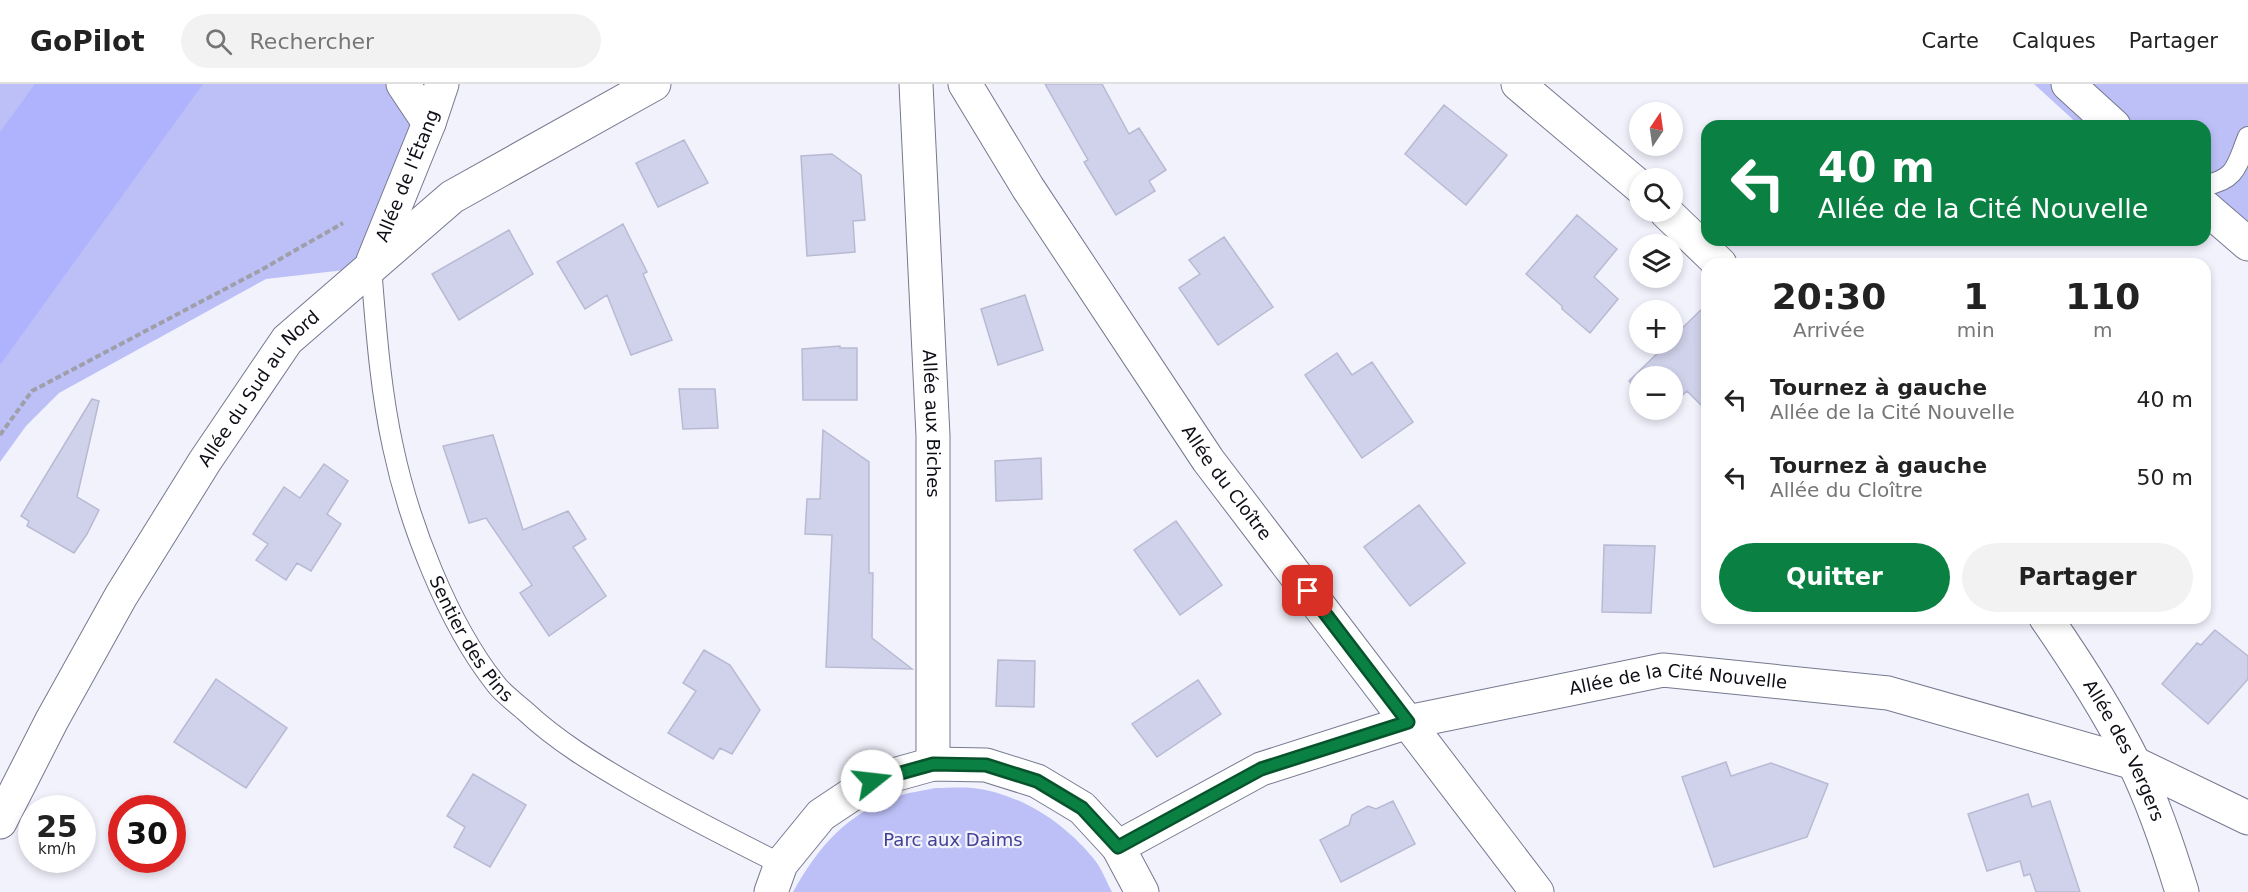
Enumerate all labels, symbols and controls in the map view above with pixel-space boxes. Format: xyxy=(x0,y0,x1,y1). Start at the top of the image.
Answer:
search box xyxy=(181,14,601,68)
text: GoPilot xyxy=(30,25,145,58)
icon: search xyxy=(202,25,235,58)
text: Rechercher xyxy=(250,29,374,54)
text: Carte xyxy=(1922,29,1979,53)
text: Calques xyxy=(2012,29,2096,53)
text: Partager xyxy=(2129,29,2218,53)
north arrow xyxy=(1629,102,1683,156)
map controls xyxy=(1629,102,1683,420)
street label: Allée de l'Étang xyxy=(371,107,443,245)
text: 40 m xyxy=(1818,143,1935,192)
icon: left xyxy=(1719,144,1797,222)
button: search xyxy=(1629,168,1683,222)
text: Allée de la Cité Nouvelle xyxy=(1818,193,2148,224)
button: layers xyxy=(1629,234,1683,288)
text: 20:30 xyxy=(1772,276,1886,317)
text: 1 xyxy=(1963,276,1988,317)
text: 110 xyxy=(2065,276,2140,317)
button: + xyxy=(1629,300,1683,354)
street label: Allée du Sud au Nord xyxy=(193,306,323,470)
text: Arrivée xyxy=(1793,318,1865,342)
text: min xyxy=(1957,318,1995,342)
text: m xyxy=(2093,318,2113,342)
street label: Allée aux Biches xyxy=(919,349,944,498)
button: − xyxy=(1629,366,1683,420)
text: Tournez à gauche xyxy=(1770,375,1987,400)
icon: left xyxy=(1719,383,1752,416)
text: 40 m xyxy=(2137,387,2193,412)
text: Allée de la Cité Nouvelle xyxy=(1770,400,2015,424)
street label: Allée du Cloître xyxy=(1178,421,1276,544)
text: Tournez à gauche xyxy=(1770,453,1987,478)
icon: left xyxy=(1719,461,1752,494)
text: 50 m xyxy=(2137,465,2193,490)
text: Allée du Cloître xyxy=(1770,478,1923,502)
button: Quitter xyxy=(1719,543,1950,612)
button: Partager xyxy=(1962,543,2193,612)
pin xyxy=(1282,565,1333,616)
street label: Sentier des Pins xyxy=(425,572,517,706)
icon: arrive xyxy=(1291,574,1324,607)
street label: Allée de la Cité Nouvelle xyxy=(1567,659,1788,699)
street label: Allée des Vergers xyxy=(2079,675,2169,824)
position arrow xyxy=(840,749,904,813)
speed limit sign: 30 xyxy=(108,795,186,873)
text: 25 xyxy=(36,809,78,844)
park label: Parc aux Daims xyxy=(883,829,1023,850)
text: km/h xyxy=(38,840,76,858)

